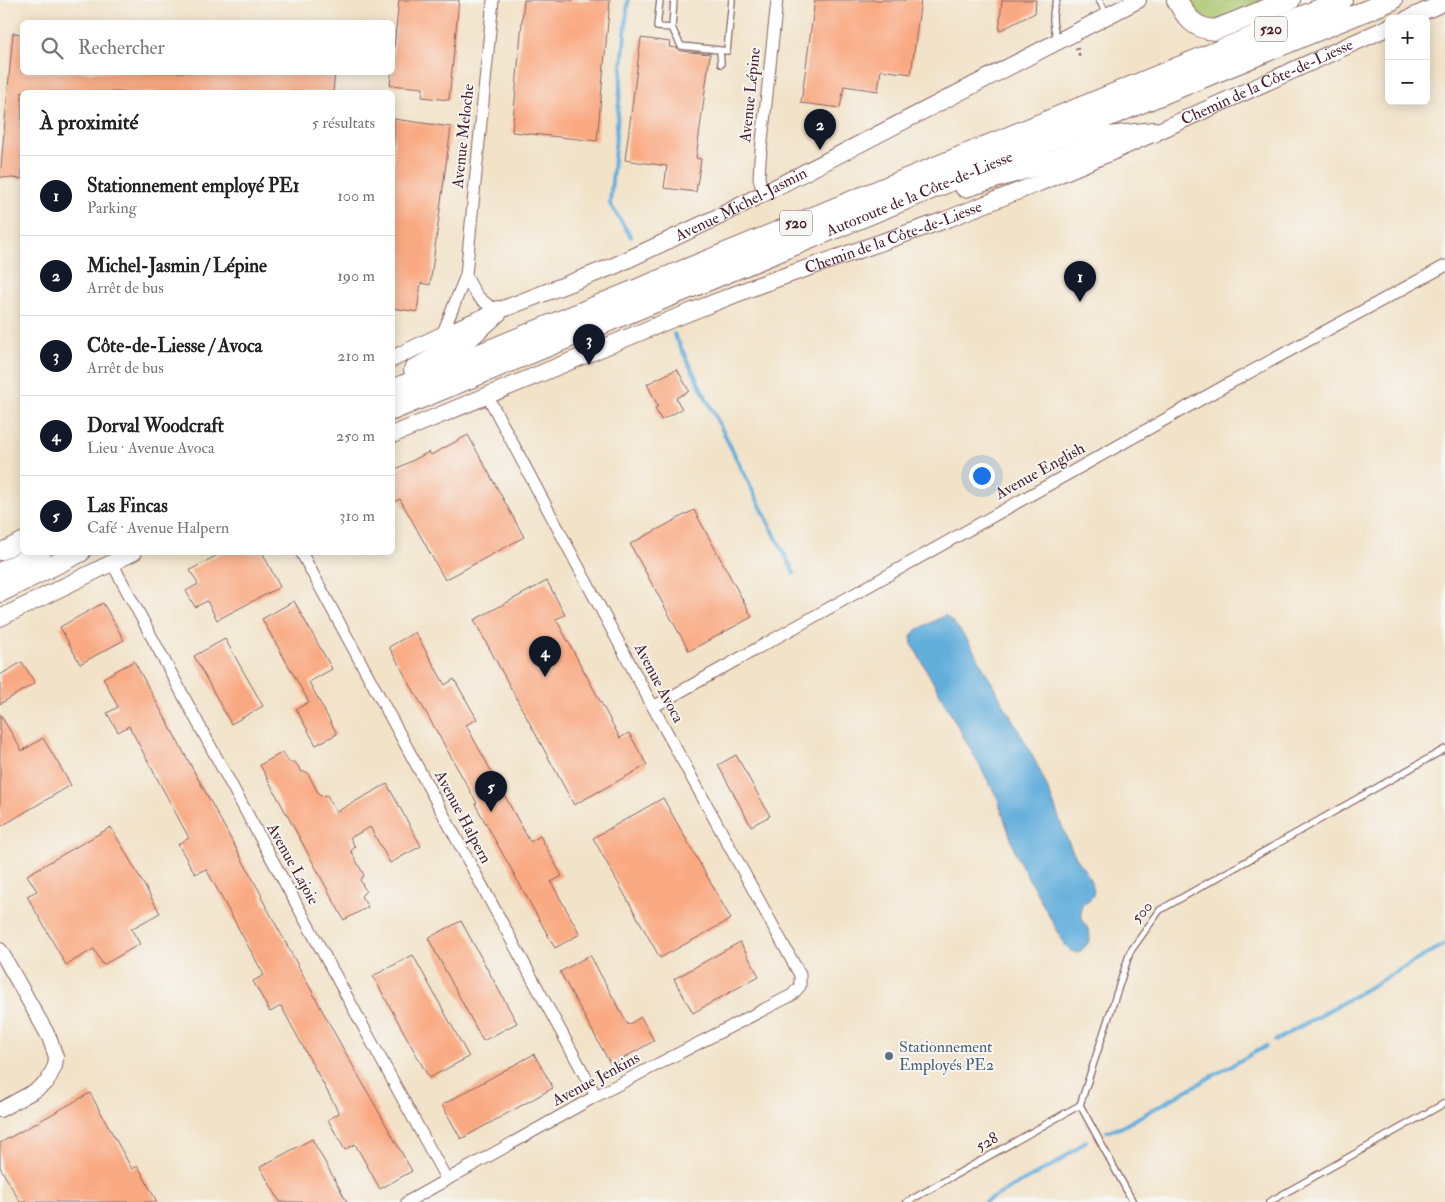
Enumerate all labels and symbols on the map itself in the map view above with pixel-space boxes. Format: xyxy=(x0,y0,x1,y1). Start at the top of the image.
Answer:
road number: 520 xyxy=(1255,16,1287,42)
street label: Chemin de la Côte-de-Liesse xyxy=(1178,34,1357,130)
street label: Avenue Lépine xyxy=(735,46,766,144)
street label: Avenue Meloche xyxy=(447,83,478,190)
pin: 2 xyxy=(804,109,836,150)
street label: Autoroute de la Côte-de-Liesse xyxy=(822,146,1016,241)
street label: Avenue Michel-Jasmin xyxy=(671,163,810,246)
street label: Chemin de la Côte-de-Liesse xyxy=(802,196,985,278)
road number: 520 xyxy=(780,210,812,236)
pin: 1 xyxy=(1064,261,1096,302)
pin: 3 xyxy=(573,324,605,365)
street label: Avenue English xyxy=(991,438,1089,504)
your location xyxy=(969,463,995,489)
pin: 4 xyxy=(529,636,561,677)
street label: Avenue Avoca xyxy=(629,639,688,726)
street label: Avenue Halpern xyxy=(429,766,496,867)
pin: 5 xyxy=(475,771,507,812)
street label: Avenue Lajoie xyxy=(262,819,324,909)
street label: 500 xyxy=(1127,897,1157,927)
place label: Stationnement Employés PE2 xyxy=(899,1037,994,1076)
street label: Avenue Jenkins xyxy=(548,1048,644,1112)
marker: Stationnement Employés PE2 xyxy=(883,1050,895,1062)
street label: 528 xyxy=(972,1128,1002,1156)

